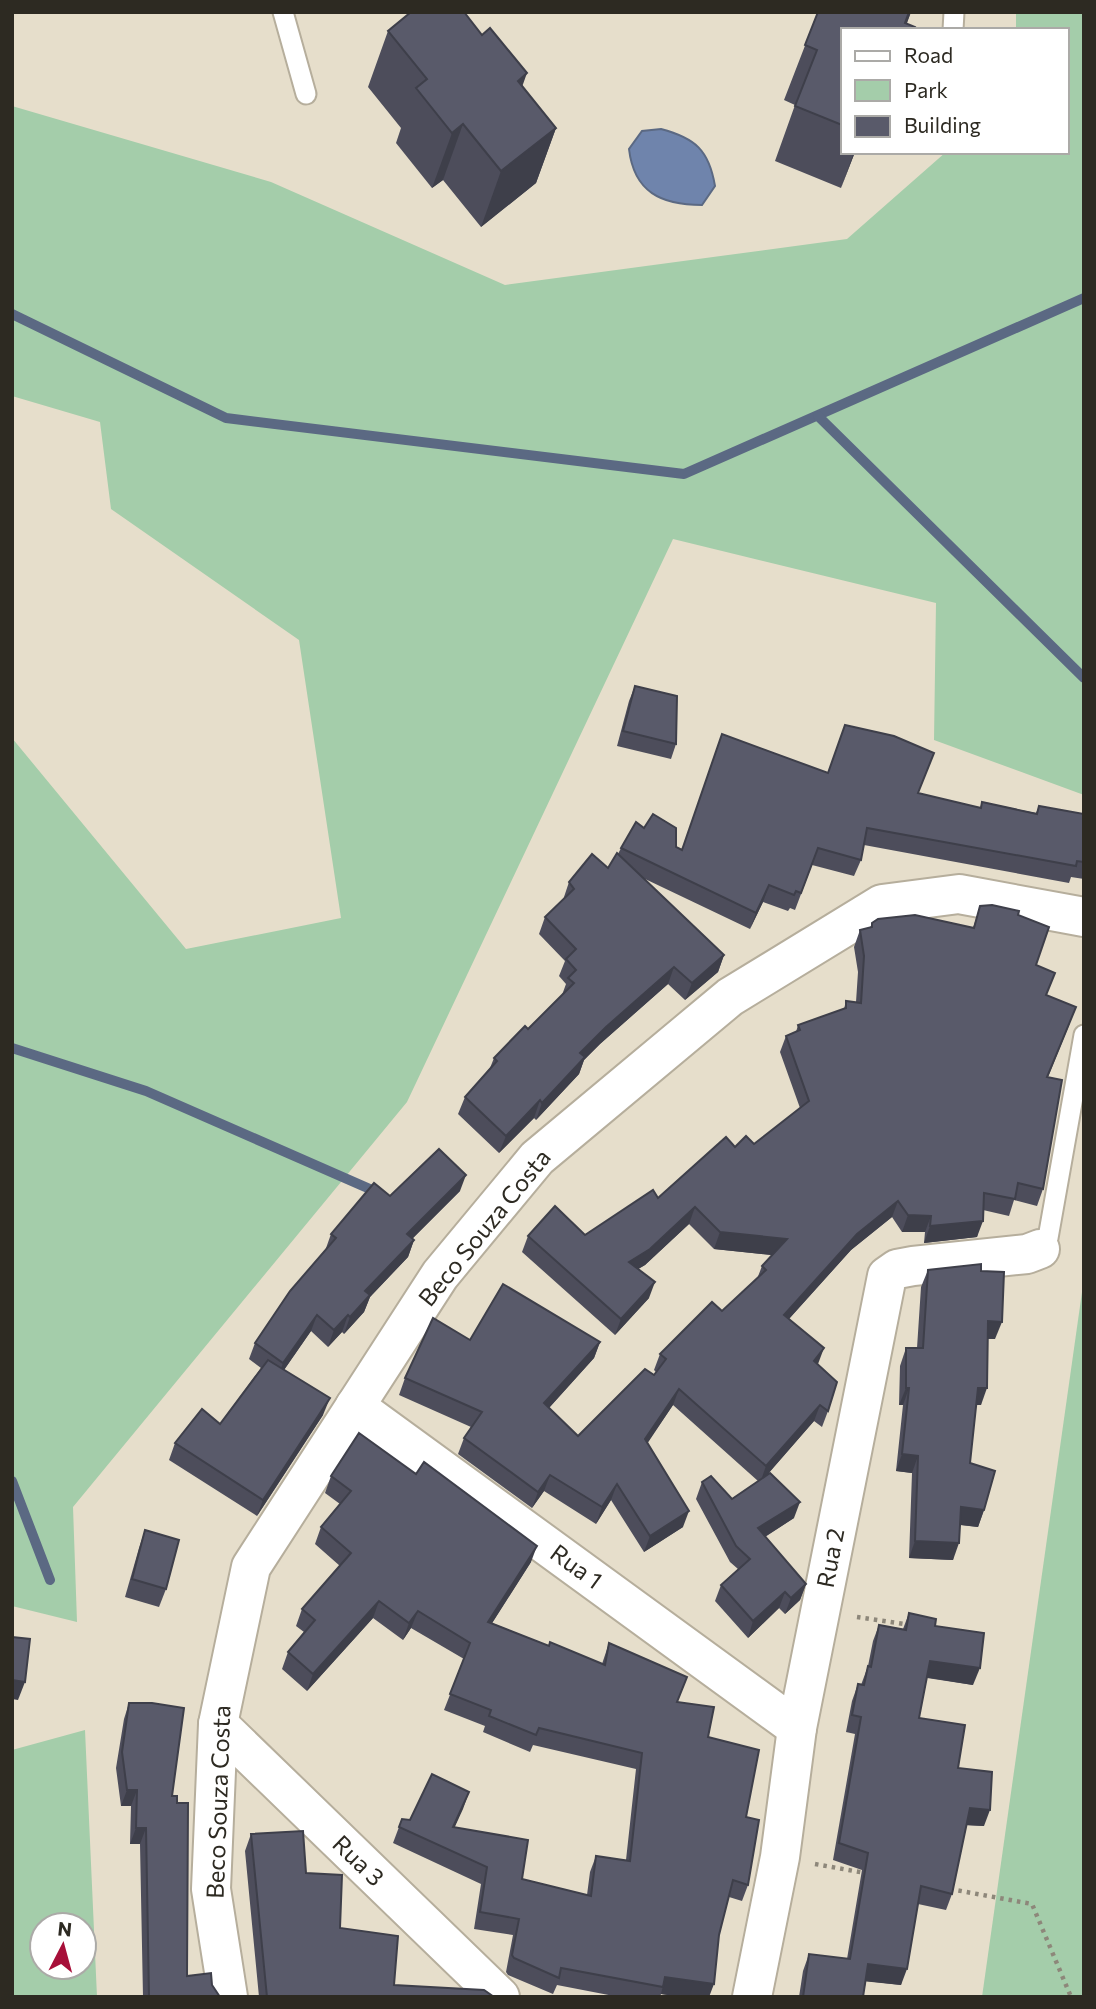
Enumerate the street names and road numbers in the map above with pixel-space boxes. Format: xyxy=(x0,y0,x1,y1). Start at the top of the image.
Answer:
street label: Beco Souza Costa xyxy=(412,1143,556,1311)
street label: Rua 2 xyxy=(810,1526,849,1590)
street label: Rua 1 xyxy=(545,1537,608,1594)
street label: Beco Souza Costa xyxy=(200,1705,235,1899)
street label: Rua 3 xyxy=(327,1829,391,1891)

